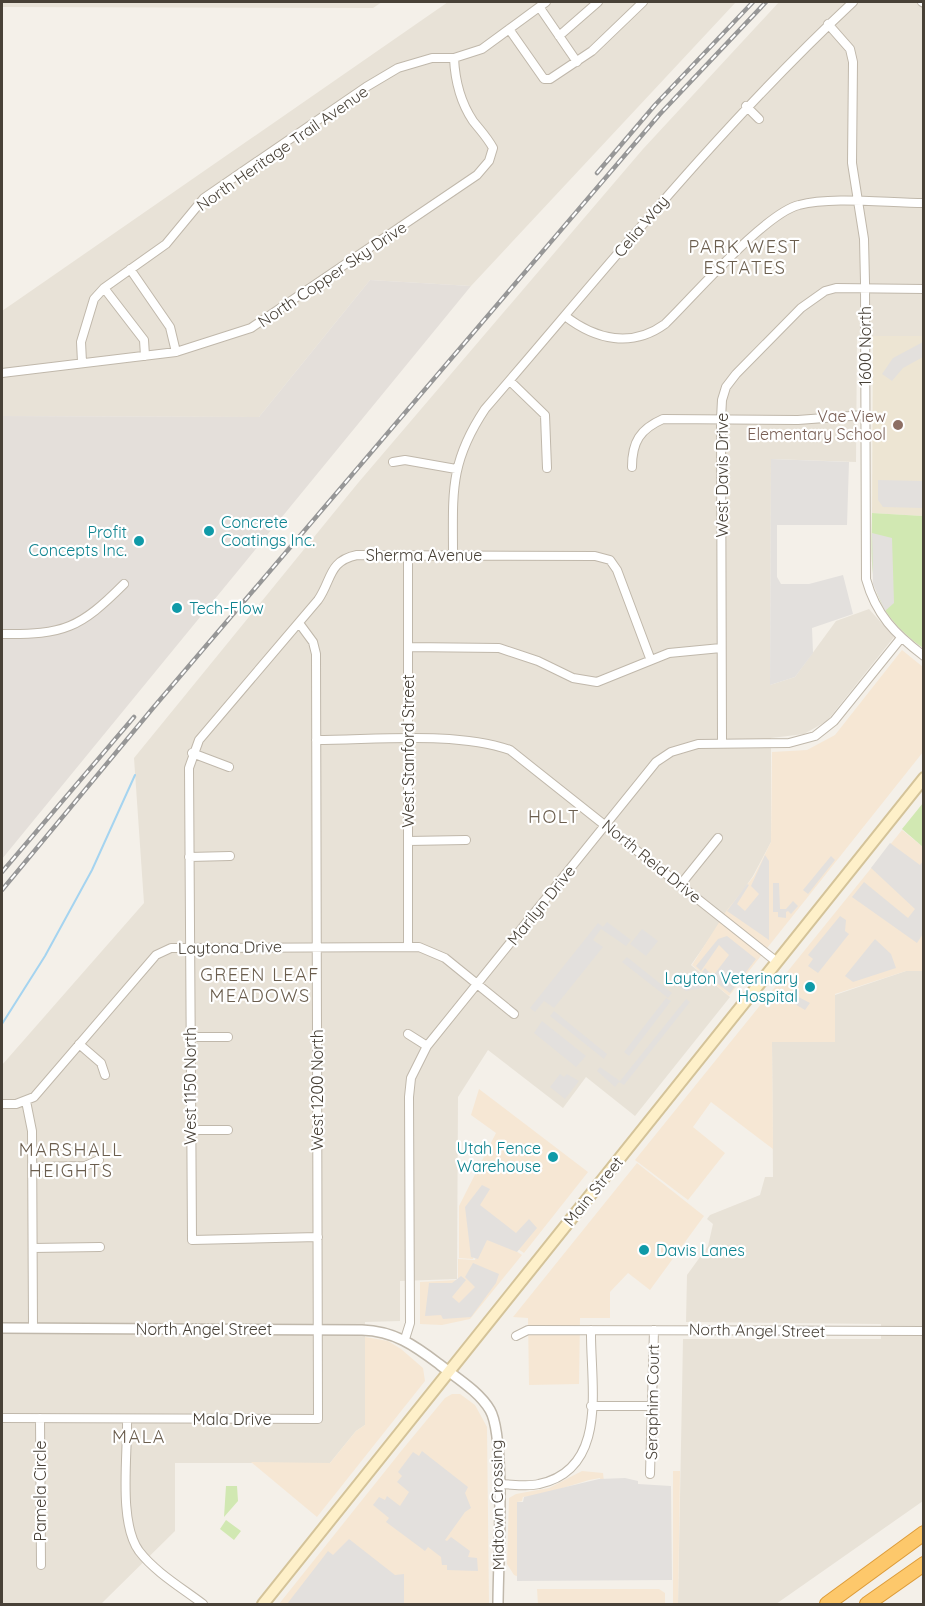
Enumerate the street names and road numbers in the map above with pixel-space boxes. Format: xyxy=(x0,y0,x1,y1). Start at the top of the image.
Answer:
street label: North Heritage Trail Avenue xyxy=(192,81,372,215)
street label: Celia Way xyxy=(609,191,673,261)
street label: North Copper Sky Drive xyxy=(254,217,410,331)
street label: 1600 North xyxy=(855,306,875,386)
street label: West Davis Drive xyxy=(712,413,732,537)
street label: Sherma Avenue xyxy=(366,545,482,565)
street label: West Stanford Street xyxy=(398,674,418,828)
street label: North Reid Drive xyxy=(598,815,706,907)
street label: Marilyn Drive xyxy=(503,861,579,949)
street label: Laytona Drive xyxy=(178,936,282,958)
street label: West 1150 North xyxy=(180,1027,200,1145)
street label: West 1200 North xyxy=(307,1029,327,1151)
street label: Main Street xyxy=(559,1152,627,1230)
street label: North Angel Street xyxy=(136,1319,272,1339)
street label: North Angel Street xyxy=(689,1319,825,1341)
street label: Seraphim Court xyxy=(641,1344,663,1460)
street label: Mala Drive xyxy=(192,1409,272,1429)
street label: Pamela Circle xyxy=(30,1440,50,1542)
street label: Midtown Crossing xyxy=(486,1440,508,1570)

